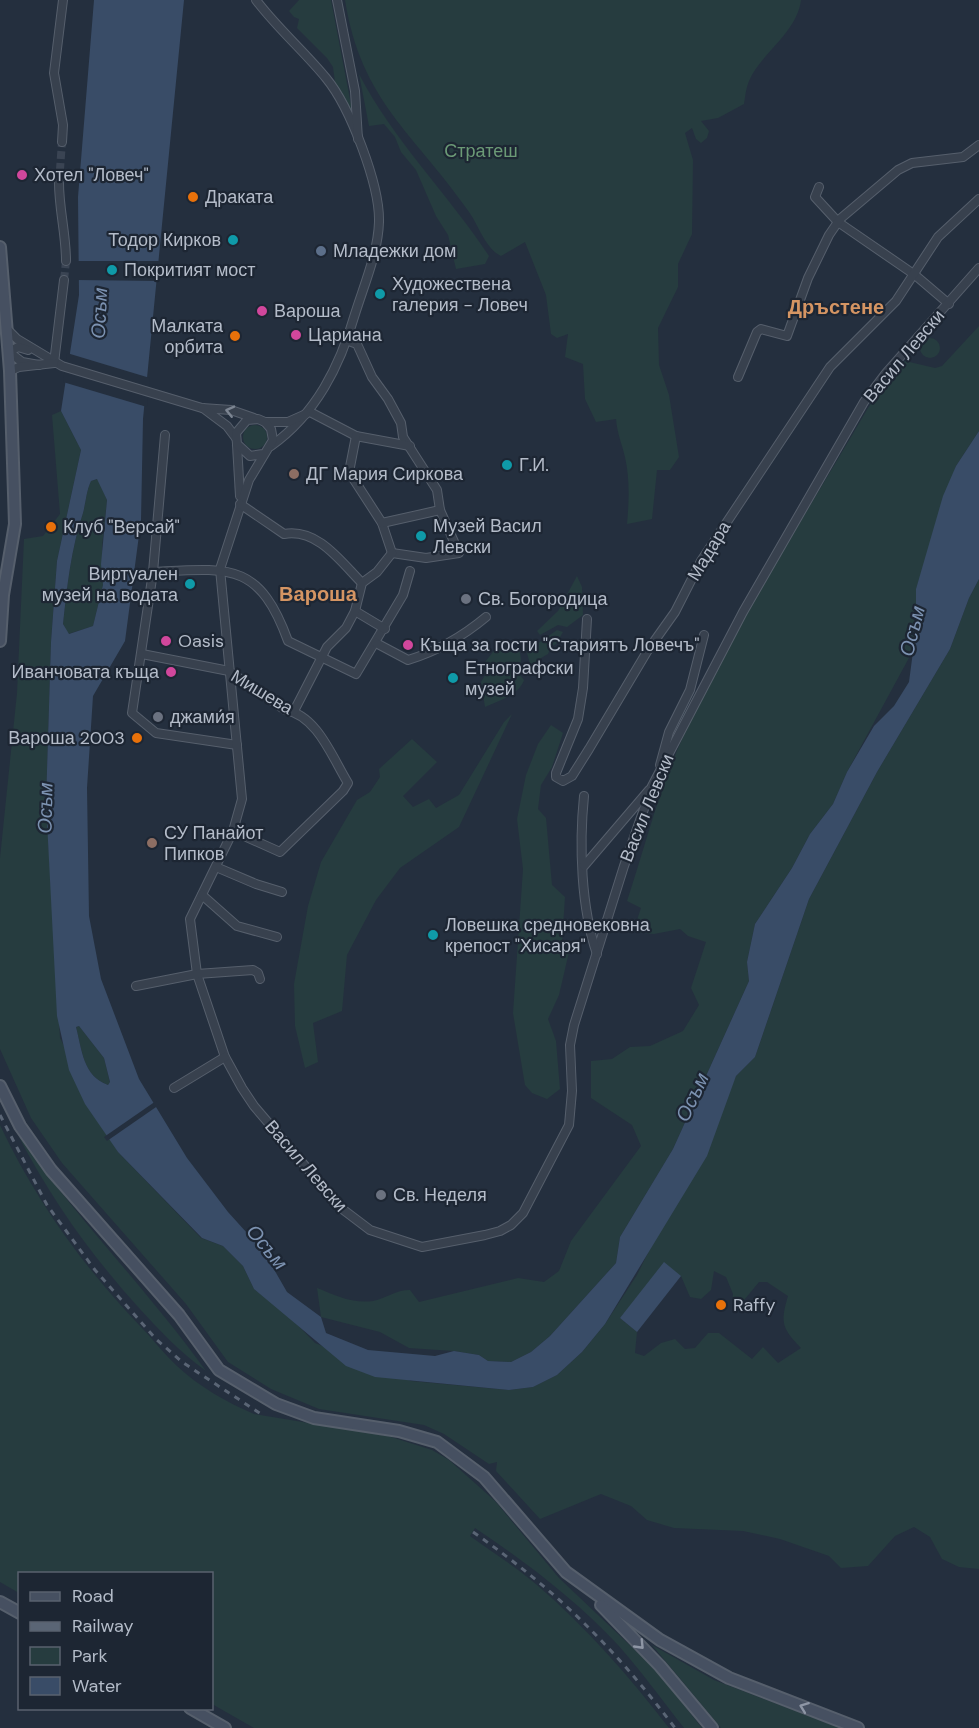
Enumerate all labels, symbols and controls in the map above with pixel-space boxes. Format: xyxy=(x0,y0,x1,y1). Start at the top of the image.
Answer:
park label: Стратеш xyxy=(444,139,518,163)
place label: Хотел "Ловеч" xyxy=(34,163,149,187)
marker: Хотел "Ловеч" xyxy=(15,168,29,182)
place label: Драката xyxy=(205,185,274,209)
marker: Драката xyxy=(186,190,200,204)
place label: Тодор Кирков xyxy=(108,228,221,252)
marker: Тодор Кирков xyxy=(226,233,240,247)
place label: Младежки дом xyxy=(333,239,456,263)
marker: Младежки дом xyxy=(314,244,328,258)
place label: Покритият мост xyxy=(124,258,256,282)
marker: Покритият мост xyxy=(105,263,119,277)
place label: Художествена галерия - Ловеч xyxy=(392,272,528,317)
water label: Осъм xyxy=(85,286,113,339)
marker: Художествена галерия - Ловеч xyxy=(373,287,387,301)
district label: Дръстене xyxy=(788,294,884,320)
place label: Вароша xyxy=(274,299,341,323)
marker: Вароша xyxy=(255,304,269,318)
street label: Васил Левски xyxy=(858,304,950,408)
place label: Малката орбита xyxy=(151,314,224,359)
place label: Цариана xyxy=(308,323,383,347)
marker: Цариана xyxy=(289,328,303,342)
marker: Малката орбита xyxy=(228,329,242,343)
one-way arrow xyxy=(225,405,235,418)
place label: Г.И. xyxy=(519,453,549,477)
marker: Г.И. xyxy=(500,458,514,472)
place label: ДГ Мария Сиркова xyxy=(306,462,464,486)
marker: ДГ Мария Сиркова xyxy=(287,467,301,481)
place label: Музей Васил Левски xyxy=(433,514,542,559)
place label: Клуб "Версай" xyxy=(63,515,180,539)
street label: Мадара xyxy=(682,516,737,585)
marker: Клуб "Версай" xyxy=(44,520,58,534)
marker: Музей Васил Левски xyxy=(414,529,428,543)
place label: Виртуален музей на водата xyxy=(42,562,179,607)
marker: Виртуален музей на водата xyxy=(183,577,197,591)
district label: Вароша xyxy=(279,581,358,607)
place label: Св. Богородица xyxy=(478,587,608,611)
marker: Св. Богородица xyxy=(459,592,473,606)
water label: Осъм xyxy=(893,603,931,659)
place label: Oasis xyxy=(178,629,224,653)
place label: Къща за гости "Стариятъ Ловечъ" xyxy=(420,633,700,657)
marker: Oasis xyxy=(159,634,173,648)
marker: Къща за гости "Стариятъ Ловечъ" xyxy=(401,638,415,652)
place label: Етнографски музей xyxy=(465,656,574,701)
place label: Иванчовата къща xyxy=(12,660,160,684)
street label: Мишева xyxy=(226,664,299,721)
marker: Иванчовата къща xyxy=(164,665,178,679)
marker: Етнографски музей xyxy=(446,671,460,685)
place label: джами́я xyxy=(170,705,235,729)
marker: джами́я xyxy=(151,710,165,724)
place label: Вароша 2003 xyxy=(8,726,125,750)
marker: Вароша 2003 xyxy=(130,731,144,745)
street label: Васил Левски xyxy=(614,750,680,866)
water label: Осъм xyxy=(32,782,58,834)
place label: СУ Панайот Пипков xyxy=(164,821,263,866)
marker: СУ Панайот Пипков xyxy=(145,836,159,850)
place label: Ловешка средновековна крепост "Хисаря" xyxy=(445,913,651,958)
marker: Ловешка средновековна крепост "Хисаря" xyxy=(426,928,440,942)
water label: Осъм xyxy=(669,1068,715,1126)
street label: Васил Левски xyxy=(259,1115,353,1217)
place label: Св. Неделя xyxy=(393,1183,487,1207)
marker: Св. Неделя xyxy=(374,1188,388,1202)
water label: Осъм xyxy=(241,1219,294,1275)
place label: Raffy xyxy=(733,1293,775,1317)
marker: Raffy xyxy=(714,1298,728,1312)
legend xyxy=(18,1572,213,1710)
text: Road xyxy=(72,1584,114,1608)
text: Railway xyxy=(72,1614,134,1638)
one-way arrow xyxy=(632,1637,643,1648)
text: Park xyxy=(72,1644,108,1668)
text: Water xyxy=(72,1674,122,1698)
one-way arrow xyxy=(799,1702,810,1714)

